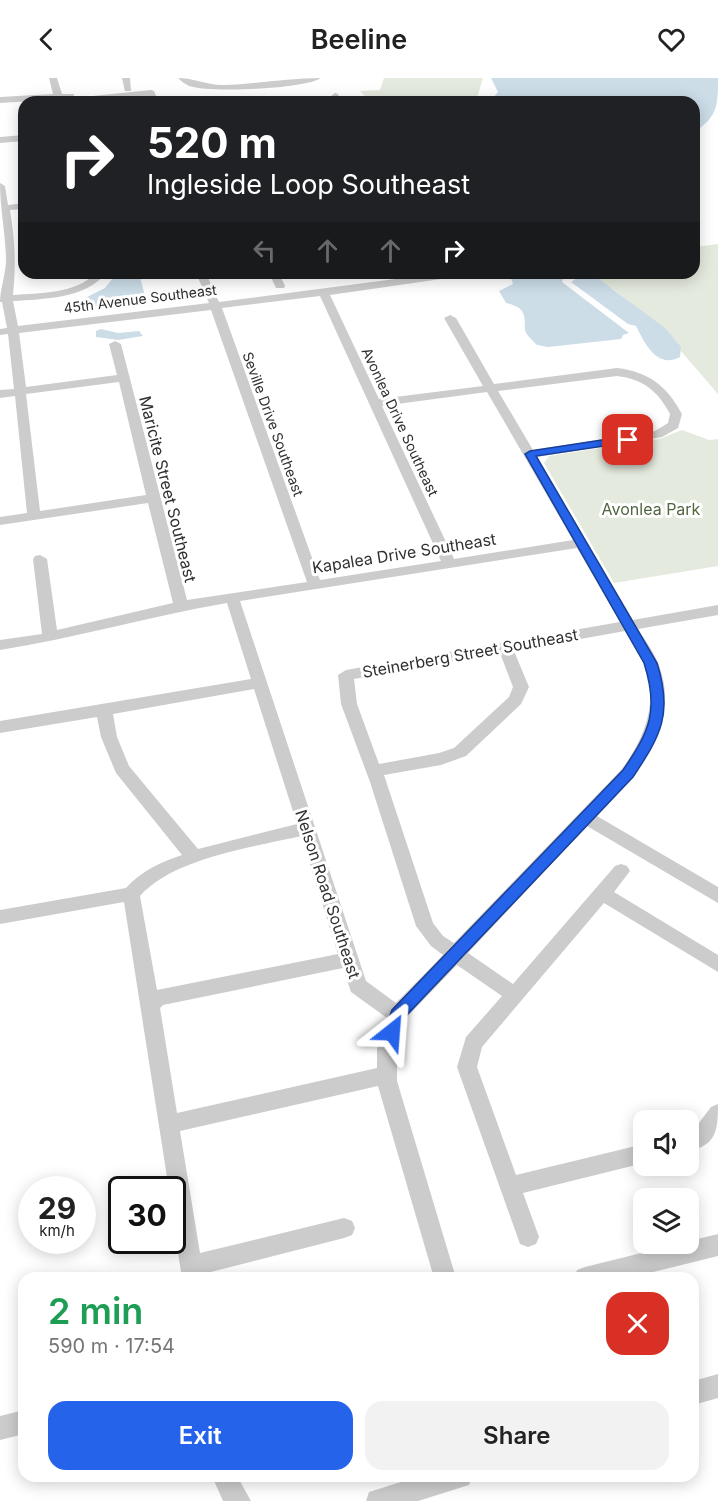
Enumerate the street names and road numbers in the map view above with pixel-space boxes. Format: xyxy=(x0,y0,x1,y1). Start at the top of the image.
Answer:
street label: 45th Avenue Southeast xyxy=(62,281,218,316)
street label: Avonlea Drive Southeast xyxy=(359,345,443,499)
street label: Seville Drive Southeast xyxy=(239,349,308,499)
street label: Maricite Street Southeast xyxy=(135,394,201,584)
street label: Kapalea Drive Southeast xyxy=(311,529,497,577)
street label: Steinerberg Street Southeast xyxy=(361,624,579,682)
street label: Nelson Road Southeast xyxy=(291,807,365,981)

